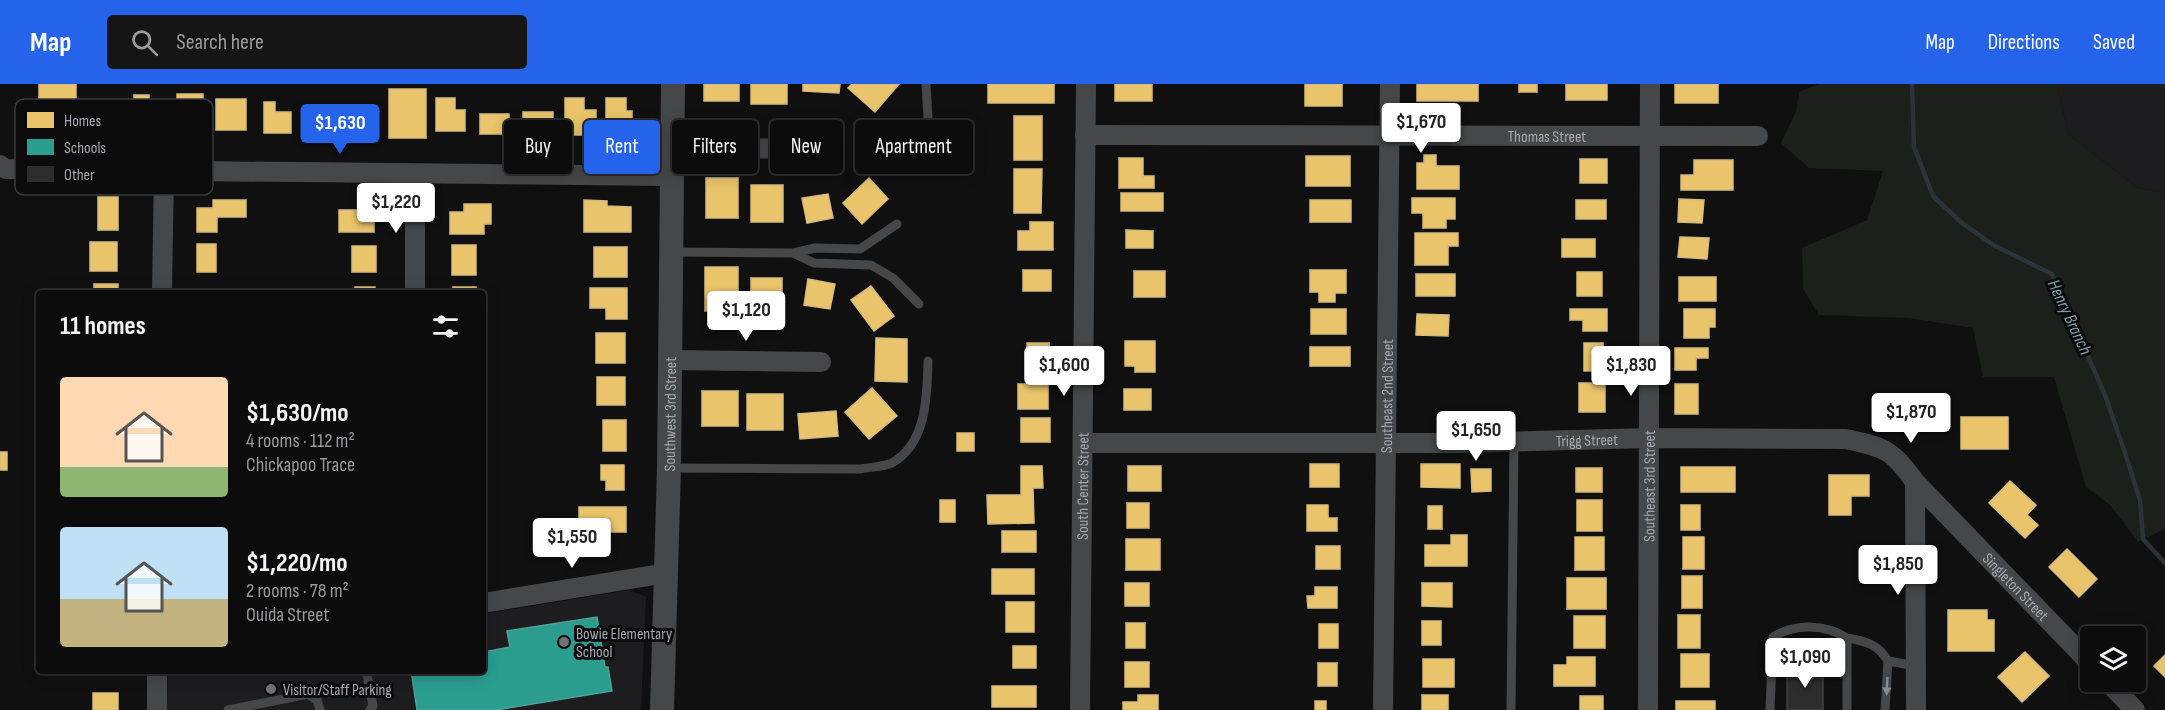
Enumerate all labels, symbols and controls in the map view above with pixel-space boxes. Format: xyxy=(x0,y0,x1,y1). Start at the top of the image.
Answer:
search box xyxy=(107,15,527,69)
text: Map xyxy=(30,26,71,59)
icon: search xyxy=(128,26,161,59)
text: Search here xyxy=(176,29,264,56)
text: Map xyxy=(1925,30,1955,55)
text: Directions xyxy=(1988,30,2060,55)
text: Saved xyxy=(2093,30,2135,55)
legend xyxy=(15,99,213,195)
pin: $1,670 xyxy=(1372,103,1470,154)
pin: $1,630 xyxy=(291,104,389,155)
text: $1,670 xyxy=(1396,110,1446,134)
text: $1,630 xyxy=(315,111,365,135)
text: Homes xyxy=(64,112,101,131)
chip: Buy xyxy=(504,120,572,174)
chip: Rent xyxy=(584,120,660,174)
chip: Filters xyxy=(672,120,758,174)
chip: New xyxy=(770,120,843,174)
chip: Apartment xyxy=(855,120,973,174)
street label: Thomas Street xyxy=(1508,128,1586,147)
text: Schools xyxy=(64,139,106,158)
text: Other xyxy=(64,166,95,185)
pin: $1,220 xyxy=(347,183,445,234)
text: $1,220 xyxy=(371,190,421,214)
water label: Henry Branch xyxy=(2043,276,2096,359)
pin: $1,120 xyxy=(697,291,795,342)
text: $1,120 xyxy=(721,298,771,322)
icon: filters xyxy=(429,310,462,343)
text: 11 homes xyxy=(60,311,146,342)
street label: Southeast 2nd Street xyxy=(1378,339,1398,453)
pin: $1,600 xyxy=(1015,346,1113,397)
pin: $1,830 xyxy=(1582,346,1680,397)
text: $1,600 xyxy=(1038,353,1090,377)
text: $1,830 xyxy=(1605,353,1657,377)
street label: Southwest 3rd Street xyxy=(661,357,681,472)
pin: $1,870 xyxy=(1862,393,1960,444)
text: $1,630/mo xyxy=(246,398,349,429)
text: $1,870 xyxy=(1886,400,1936,424)
icon: home xyxy=(108,401,180,473)
pin: $1,650 xyxy=(1427,411,1525,462)
text: $1,650 xyxy=(1451,418,1501,442)
text: 4 rooms · 112 m² xyxy=(246,429,355,453)
street label: Southeast 3rd Street xyxy=(1641,430,1660,542)
street label: Trigg Street xyxy=(1556,431,1618,451)
street label: South Center Street xyxy=(1074,432,1094,540)
text: Chickapoo Trace xyxy=(246,453,355,477)
pin: $1,550 xyxy=(523,518,621,569)
text: $1,550 xyxy=(547,525,597,549)
pin: $1,850 xyxy=(1849,545,1947,596)
text: $1,220/mo xyxy=(246,548,348,579)
street label: Singleton Street xyxy=(1978,550,2052,625)
icon: home xyxy=(108,551,180,623)
text: $1,850 xyxy=(1872,552,1924,576)
text: 2 rooms · 78 m² xyxy=(246,579,349,603)
text: Ouida Street xyxy=(246,603,329,627)
place label: Bowie Elementary School xyxy=(576,625,672,662)
map controls xyxy=(2080,626,2146,692)
button: layers xyxy=(2080,626,2146,692)
marker: Bowie Elementary School xyxy=(557,635,571,649)
pin: $1,090 xyxy=(1756,638,1854,689)
text: $1,090 xyxy=(1779,645,1831,669)
one-way arrow xyxy=(1882,676,1891,695)
place label: Visitor/Staff Parking xyxy=(283,681,392,700)
marker: Visitor/Staff Parking xyxy=(264,682,278,696)

